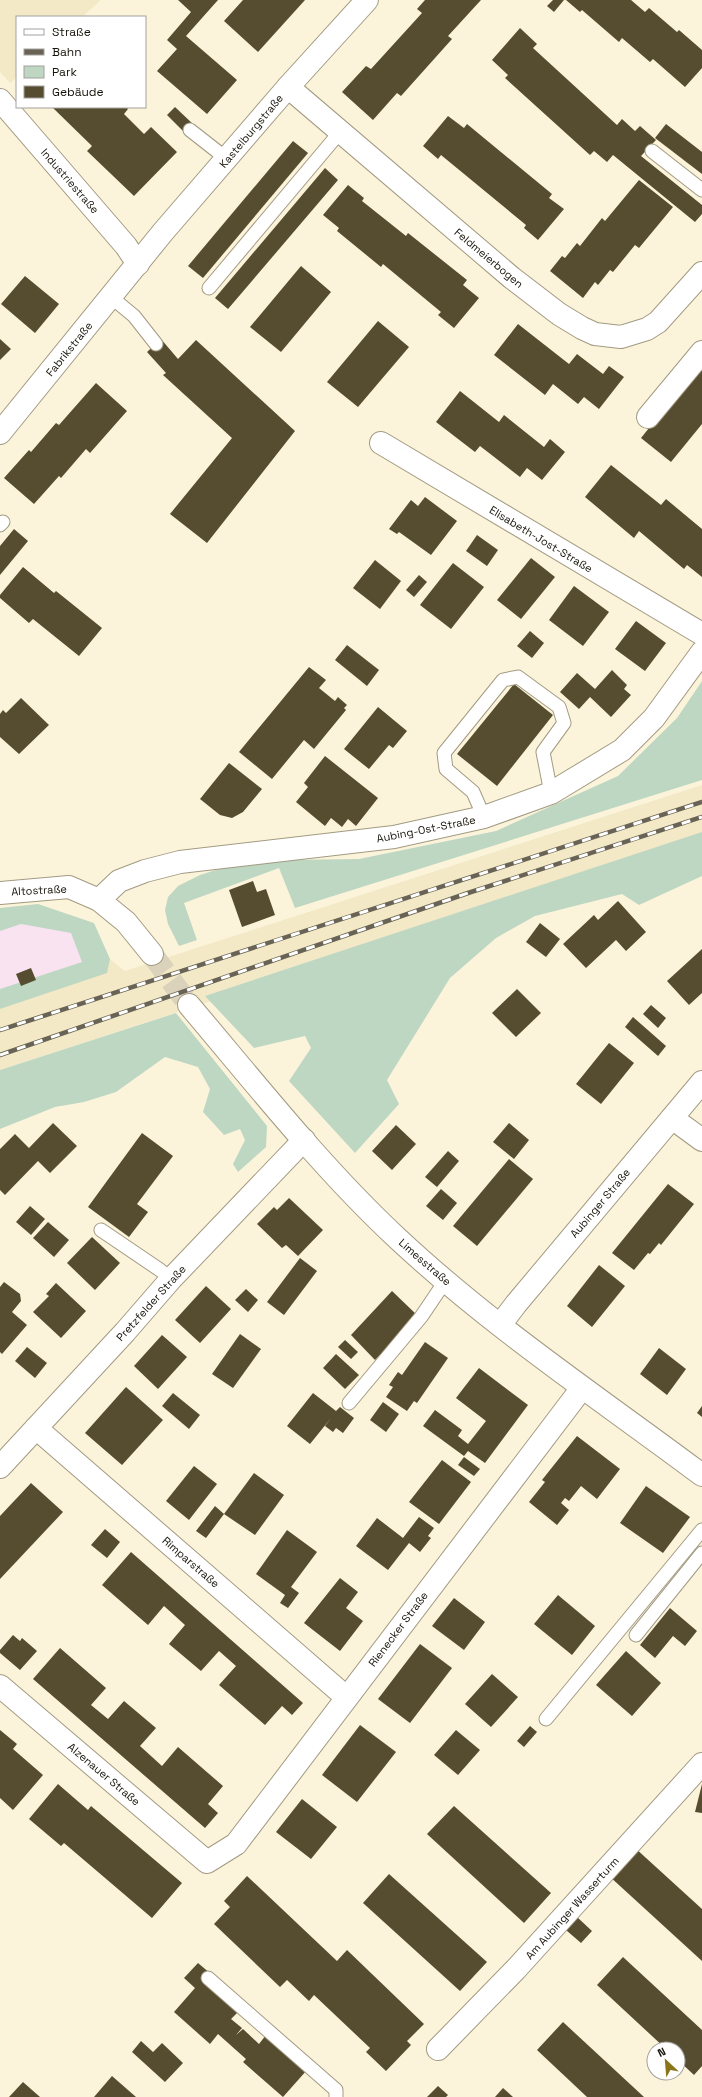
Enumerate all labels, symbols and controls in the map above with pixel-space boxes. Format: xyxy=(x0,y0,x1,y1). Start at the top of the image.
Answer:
legend xyxy=(16,16,146,108)
text: Straße xyxy=(52,24,91,40)
text: Bahn xyxy=(52,44,82,60)
text: Park xyxy=(52,64,77,80)
text: Gebäude xyxy=(52,84,104,100)
street label: Kastelburgstraße xyxy=(216,91,286,171)
street label: Industriestraße xyxy=(38,146,102,216)
street label: Feldmeierbogen xyxy=(452,225,526,291)
street label: Fabrikstraße xyxy=(43,319,95,379)
street label: Elisabeth-Jost-Straße xyxy=(487,503,595,575)
street label: Aubing-Ost-Straße xyxy=(375,813,477,845)
street label: Altostraße xyxy=(11,882,67,898)
street label: Aubinger Straße xyxy=(567,1165,633,1241)
street label: Limesstraße xyxy=(396,1235,454,1289)
street label: Pretzfelder Straße xyxy=(113,1262,189,1344)
street label: Rimparstraße xyxy=(160,1533,222,1591)
street label: Rienecker Straße xyxy=(365,1589,431,1669)
street label: Alzenauer Straße xyxy=(65,1740,143,1808)
street label: Am Aubinger Wasserturm xyxy=(522,1854,622,1962)
north arrow xyxy=(646,2041,686,2081)
text: N xyxy=(655,2044,668,2060)

